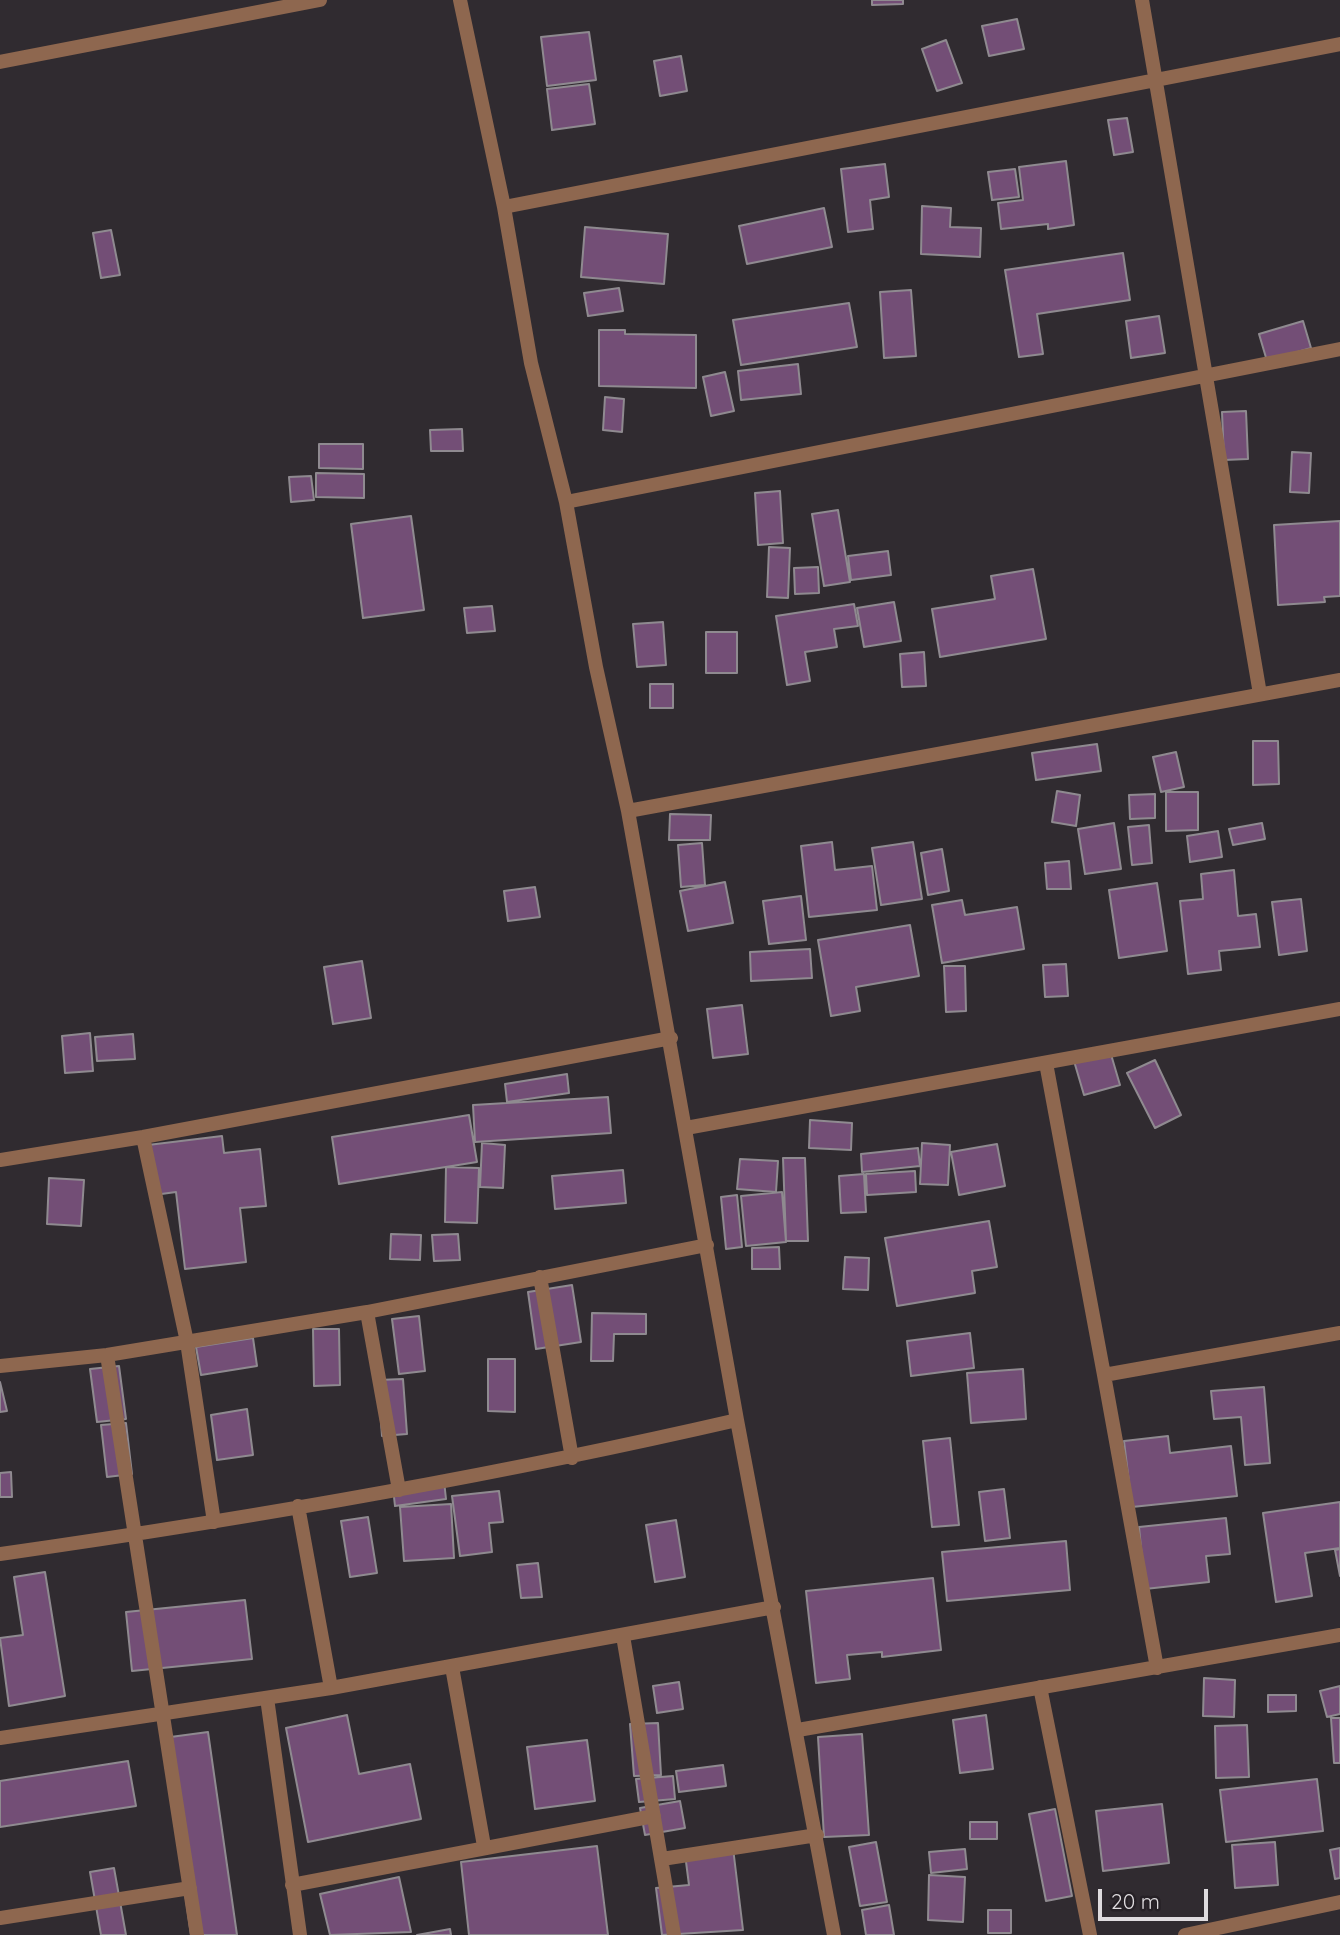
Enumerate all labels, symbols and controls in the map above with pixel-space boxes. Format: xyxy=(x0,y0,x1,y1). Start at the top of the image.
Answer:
scale bar xyxy=(1102,1876,1212,1920)
text: 20 m xyxy=(1111,1888,1160,1914)

